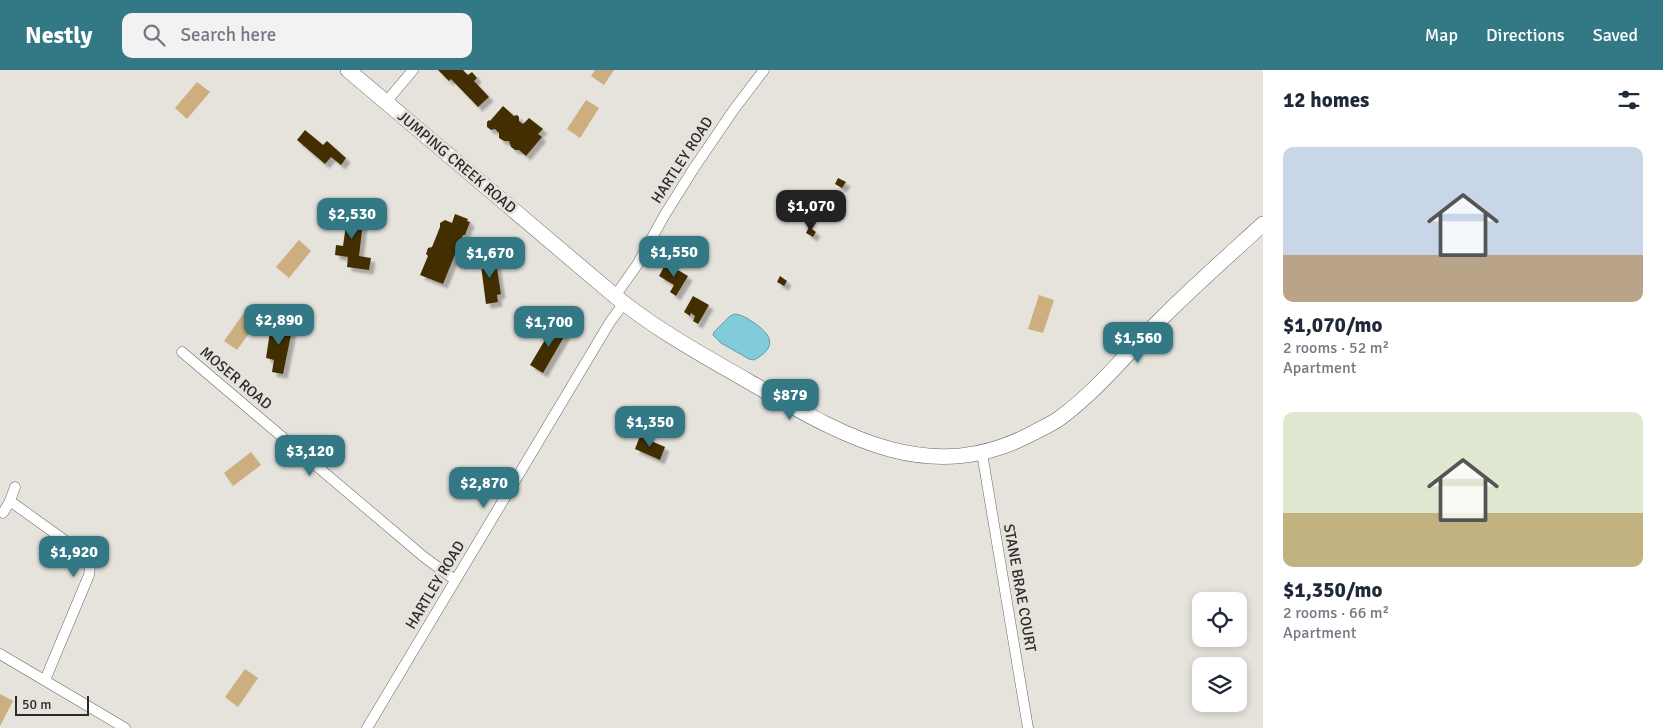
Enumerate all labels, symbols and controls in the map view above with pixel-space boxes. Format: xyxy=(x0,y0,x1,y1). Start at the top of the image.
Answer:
search box xyxy=(122,13,472,58)
text: Nestly xyxy=(25,20,92,50)
icon: search xyxy=(140,21,168,49)
text: Search here xyxy=(180,23,276,47)
text: Map xyxy=(1425,24,1458,46)
text: Directions xyxy=(1486,24,1565,46)
text: Saved xyxy=(1593,24,1638,46)
icon: filters xyxy=(1615,86,1643,114)
text: 12 homes xyxy=(1283,87,1369,113)
street label: JUMPING CREEK ROAD xyxy=(394,107,520,217)
street label: HARTLEY ROAD xyxy=(647,113,717,207)
icon: home xyxy=(1418,180,1508,270)
pin: $1,070 xyxy=(770,190,852,232)
text: $1,070 xyxy=(787,196,835,216)
pin: $2,530 xyxy=(311,198,393,240)
text: $2,530 xyxy=(328,204,376,224)
pin: $1,670 xyxy=(449,236,531,279)
pin: $1,550 xyxy=(633,236,715,278)
text: $1,550 xyxy=(650,242,698,262)
text: $1,670 xyxy=(466,243,514,263)
pin: $2,890 xyxy=(238,304,320,346)
pin: $1,700 xyxy=(508,306,590,348)
text: $2,890 xyxy=(255,310,303,330)
text: $1,700 xyxy=(525,312,573,332)
text: $1,070/mo xyxy=(1283,312,1382,338)
pin: $1,560 xyxy=(1097,322,1179,364)
text: $1,560 xyxy=(1114,328,1162,348)
text: 2 rooms · 52 m² xyxy=(1283,338,1389,358)
street label: MOSER ROAD xyxy=(196,343,276,413)
text: Apartment xyxy=(1283,358,1356,378)
pin: $879 xyxy=(760,378,820,421)
text: $879 xyxy=(773,385,807,405)
pin: $1,350 xyxy=(609,406,691,448)
text: $1,350 xyxy=(626,412,674,432)
pin: $3,120 xyxy=(269,434,351,477)
text: $3,120 xyxy=(286,441,334,461)
icon: home xyxy=(1418,445,1508,535)
pin: $2,870 xyxy=(443,466,525,509)
text: $2,870 xyxy=(460,473,508,493)
street label: STANE BRAE COURT xyxy=(1000,523,1040,654)
pin: $1,920 xyxy=(33,536,115,578)
street label: HARTLEY ROAD xyxy=(402,538,468,632)
text: $1,920 xyxy=(50,542,98,562)
text: $1,350/mo xyxy=(1283,577,1382,603)
map controls xyxy=(1192,592,1247,712)
button: locate xyxy=(1192,592,1247,647)
text: 2 rooms · 66 m² xyxy=(1283,603,1389,623)
text: Apartment xyxy=(1283,623,1356,643)
button: layers xyxy=(1192,657,1247,712)
scale bar xyxy=(15,693,89,716)
text: 50 m xyxy=(22,696,51,713)

